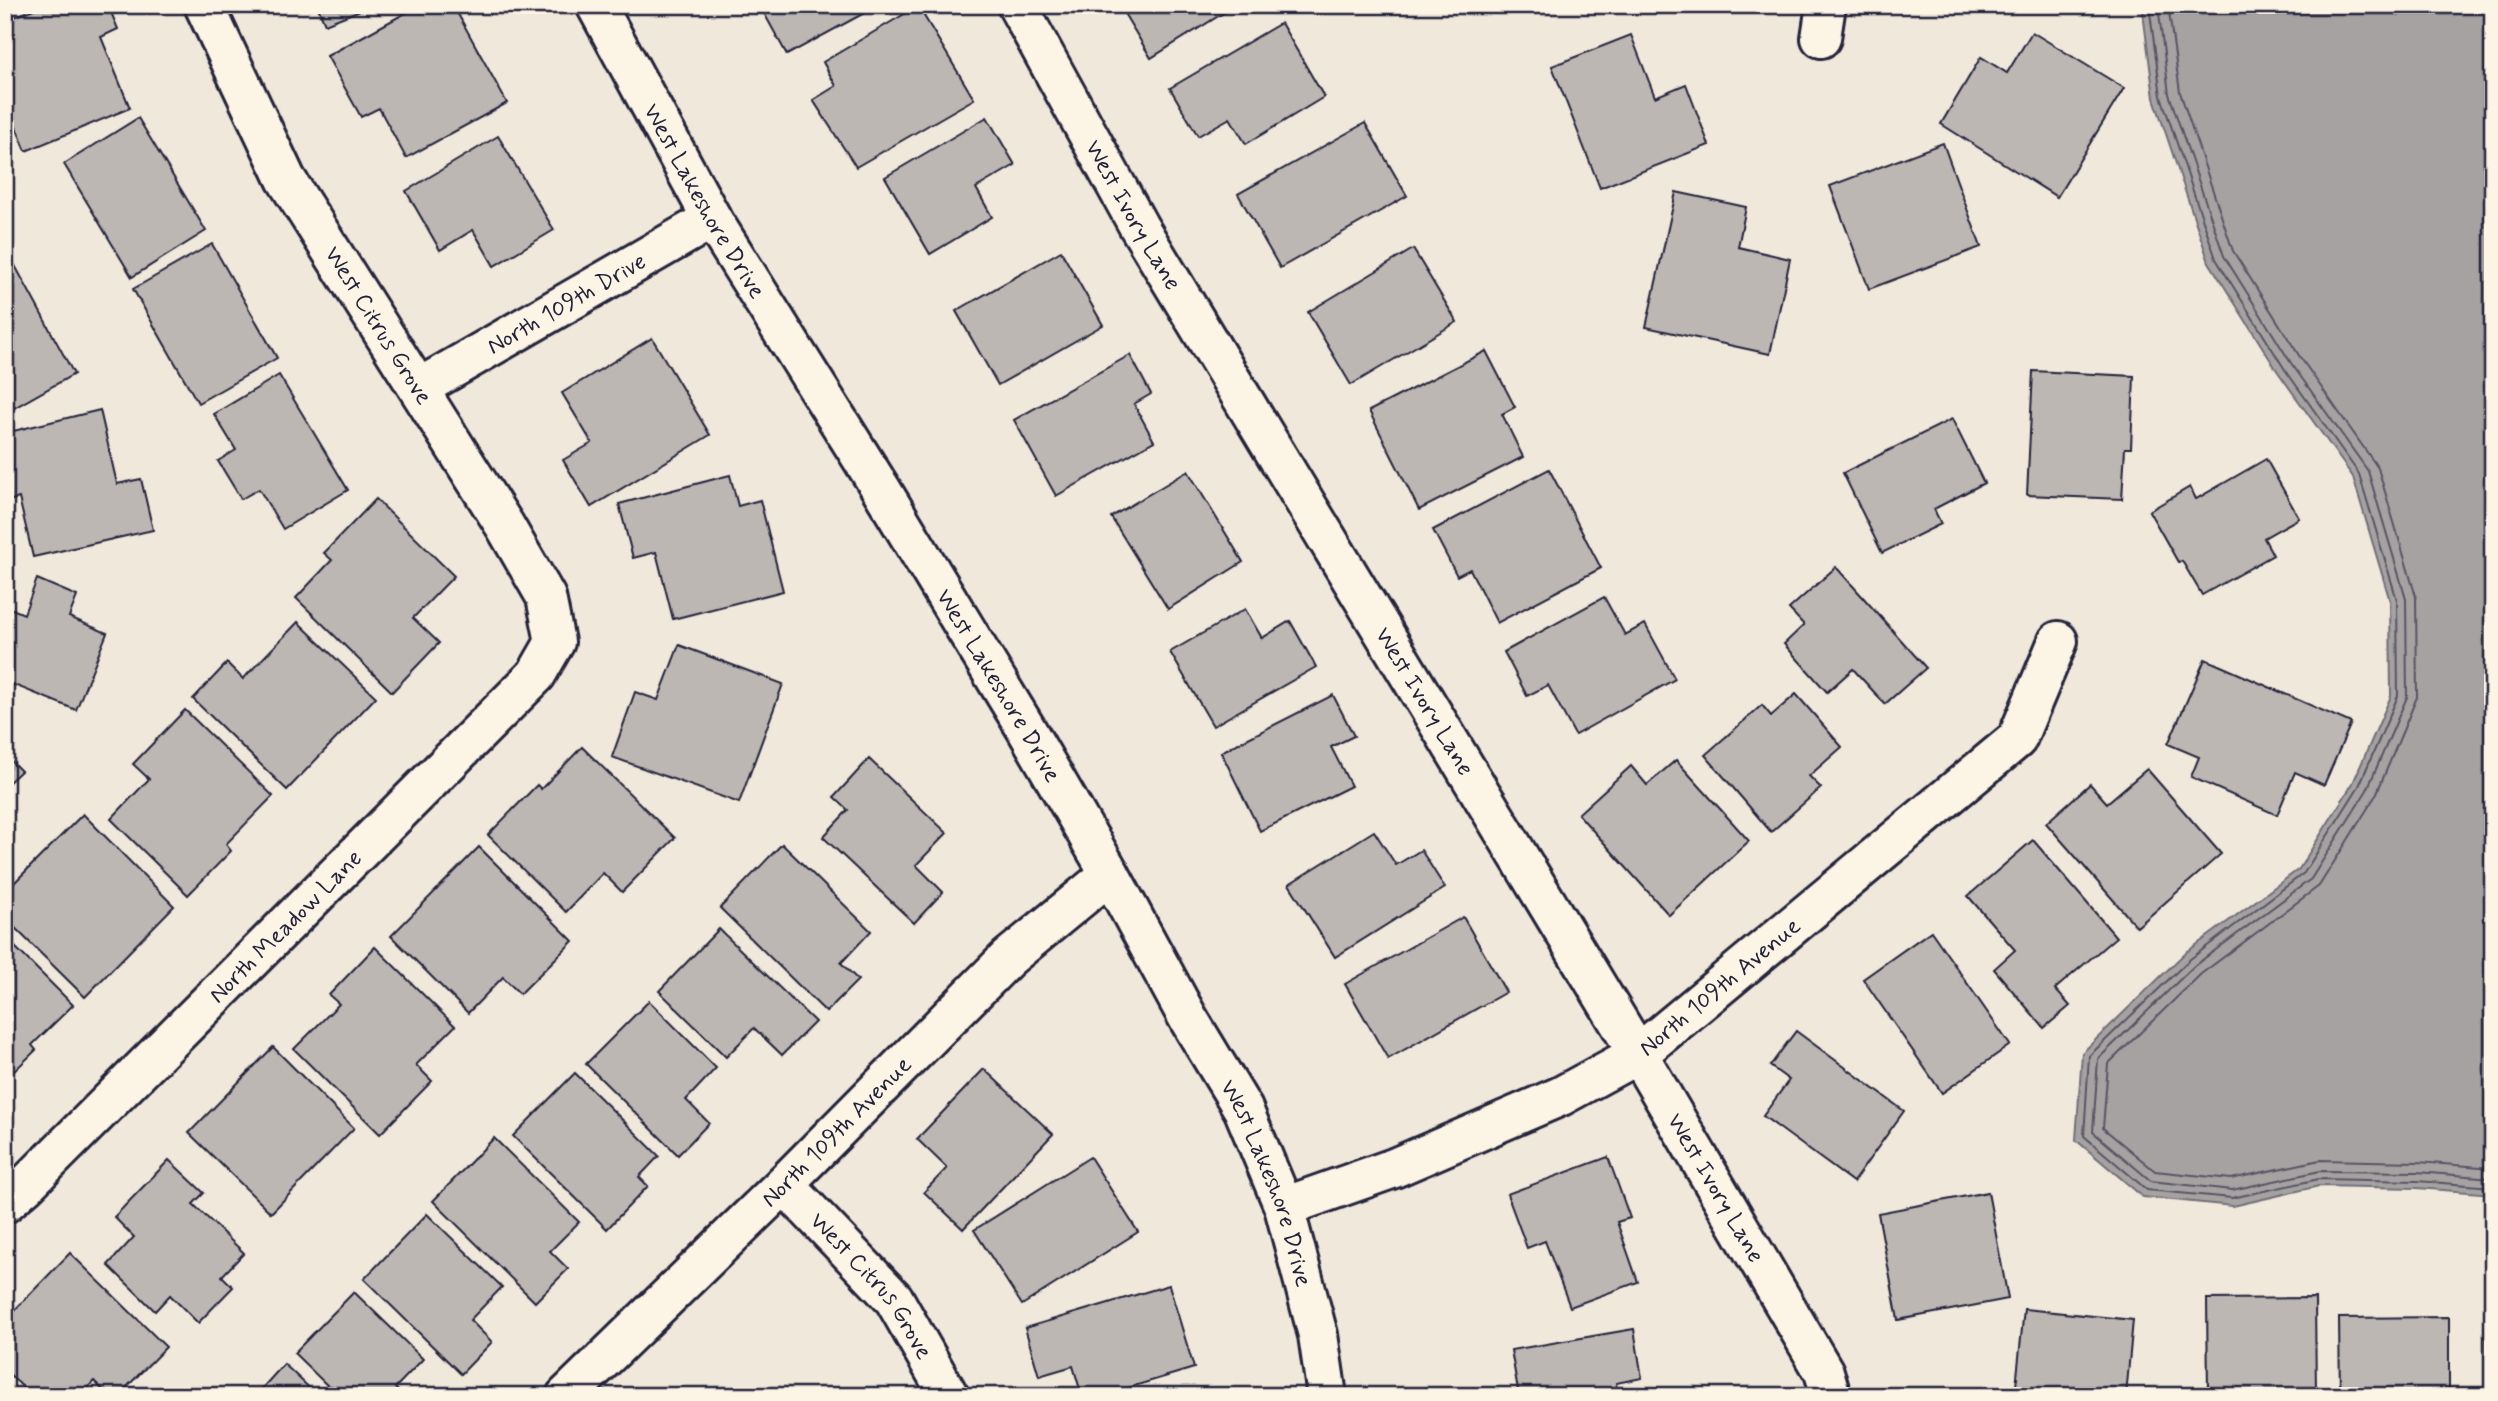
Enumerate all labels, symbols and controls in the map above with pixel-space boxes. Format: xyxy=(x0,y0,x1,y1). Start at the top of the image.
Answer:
street label: West Lakeshore Drive xyxy=(635,99,772,305)
street label: West Ivory Lane xyxy=(1077,135,1188,296)
street label: West Citrus Grove xyxy=(317,241,439,411)
street label: North 109th Drive xyxy=(482,246,652,362)
street label: West Lakeshore Drive xyxy=(928,584,1068,788)
street label: West Ivory Lane xyxy=(1367,622,1481,782)
street label: North Meadow Lane xyxy=(203,844,370,1010)
street label: North 109th Avenue xyxy=(1633,911,1808,1064)
street label: North 109th Avenue xyxy=(755,1050,919,1215)
street label: West Lakeshore Drive xyxy=(1212,1074,1319,1290)
street label: West Ivory Lane xyxy=(1659,1108,1771,1269)
street label: West Citrus Grove xyxy=(802,1206,939,1365)

